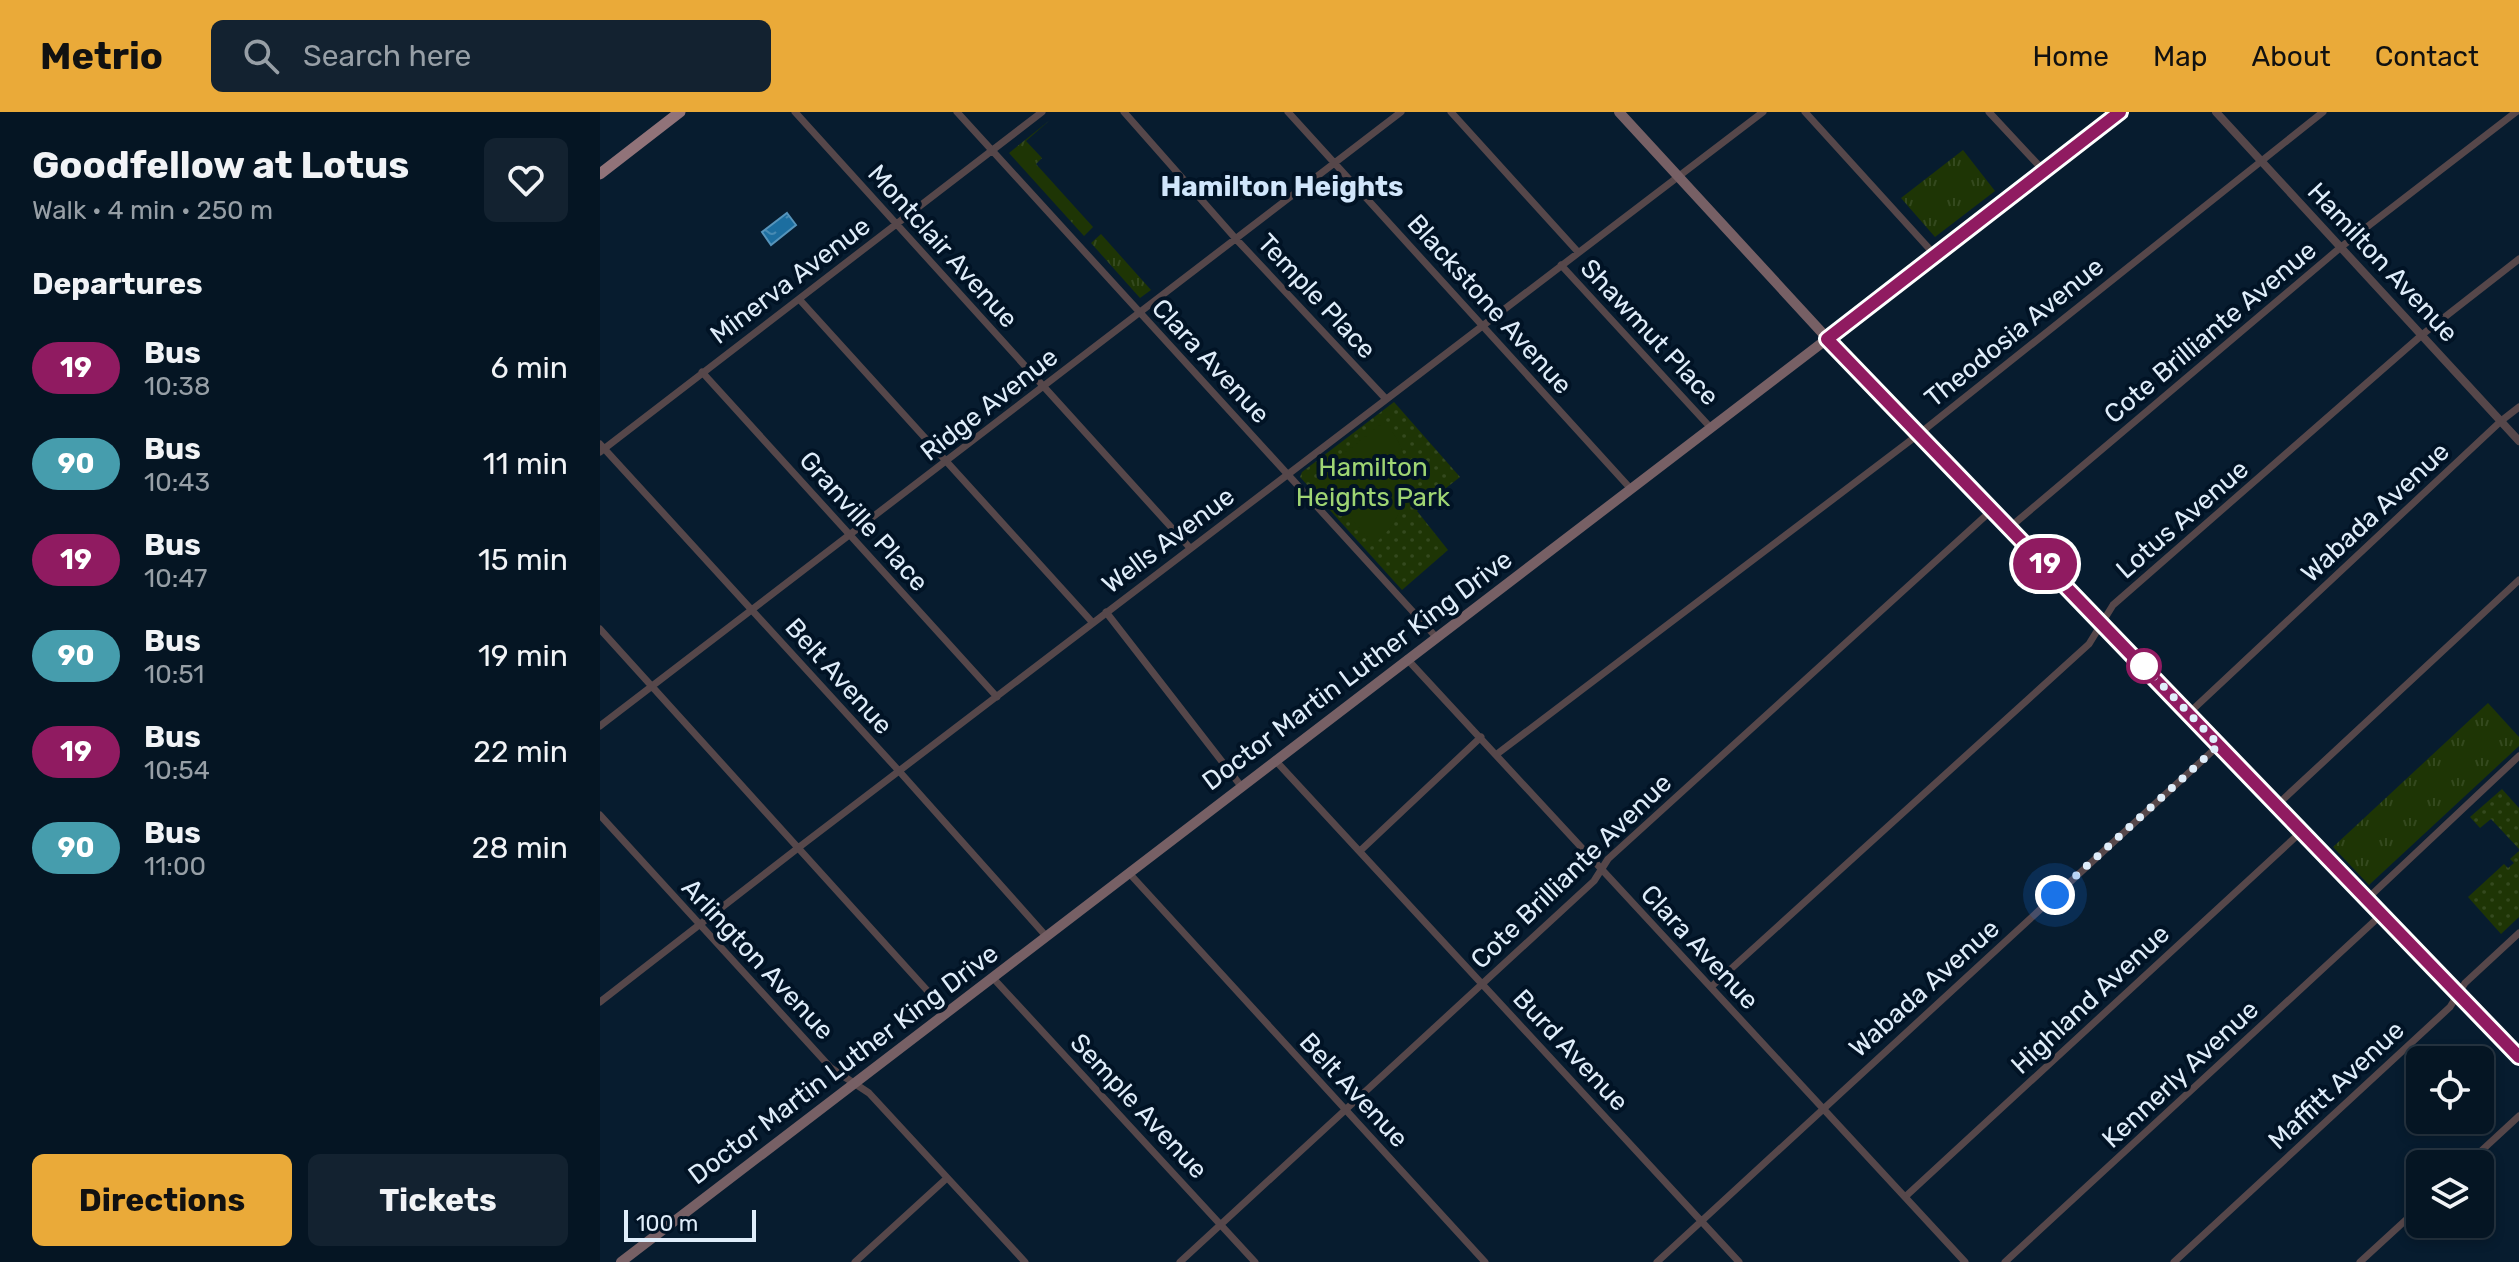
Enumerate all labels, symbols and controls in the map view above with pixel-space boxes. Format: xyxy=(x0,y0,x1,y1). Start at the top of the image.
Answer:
search box xyxy=(211,20,771,92)
text: Metrio xyxy=(40,33,163,79)
icon: search xyxy=(239,34,283,78)
text: Search here xyxy=(303,38,471,74)
text: Home xyxy=(2032,40,2109,73)
text: Map xyxy=(2153,40,2207,73)
text: About xyxy=(2251,40,2331,73)
text: Contact xyxy=(2375,40,2479,73)
button: heart xyxy=(484,138,568,222)
text: Goodfellow at Lotus xyxy=(32,142,409,188)
street label: Montclair Avenue xyxy=(861,158,1024,334)
district label: Hamilton Heights xyxy=(1160,170,1404,203)
street label: Hamilton Avenue xyxy=(2301,176,2464,348)
text: Walk · 4 min · 250 m xyxy=(32,195,273,226)
street label: Blackstone Avenue xyxy=(1401,208,1578,401)
street label: Minerva Avenue xyxy=(704,210,876,351)
street label: Temple Place xyxy=(1251,228,1382,365)
street label: Cote Brilliante Avenue xyxy=(2098,235,2323,430)
street label: Theodosia Avenue xyxy=(1919,251,2110,414)
street label: Shawmut Place xyxy=(1574,253,1725,412)
text: Departures xyxy=(32,266,203,302)
street label: Clara Avenue xyxy=(1145,293,1276,430)
text: Bus xyxy=(144,335,201,371)
street label: Ridge Avenue xyxy=(915,341,1064,468)
text: 6 min xyxy=(490,350,568,386)
text: 19 xyxy=(60,351,92,384)
text: 10:38 xyxy=(144,371,210,402)
text: Bus xyxy=(144,431,201,467)
street label: Wabada Avenue xyxy=(2295,436,2456,589)
street label: Granville Place xyxy=(793,445,935,598)
text: 11 min xyxy=(483,446,568,482)
text: 90 xyxy=(58,447,95,480)
park label: Hamilton Heights Park xyxy=(1296,452,1451,513)
street label: Lotus Avenue xyxy=(2110,454,2255,585)
text: 10:43 xyxy=(144,467,210,498)
street label: Wells Avenue xyxy=(1096,481,1241,600)
text: Bus xyxy=(144,527,201,563)
line badge: 19 xyxy=(2009,538,2081,590)
text: 15 min xyxy=(478,542,568,578)
text: 19 xyxy=(60,543,92,576)
street label: Doctor Martin Luther King Drive xyxy=(1196,544,1518,797)
text: 19 xyxy=(2029,547,2061,580)
text: 10:47 xyxy=(144,563,207,594)
street label: Belt Avenue xyxy=(779,612,899,741)
text: Bus xyxy=(144,623,201,659)
text: 19 min xyxy=(478,638,568,674)
text: 90 xyxy=(58,639,95,672)
unlabelled marker xyxy=(2127,649,2161,683)
text: 10:51 xyxy=(144,659,204,690)
text: Bus xyxy=(144,719,201,755)
text: 22 min xyxy=(473,734,568,770)
text: 19 xyxy=(60,735,92,768)
text: 10:54 xyxy=(144,755,210,786)
street label: Cote Brilliante Avenue xyxy=(1465,767,1678,975)
text: Bus xyxy=(144,815,201,851)
text: 28 min xyxy=(472,830,568,866)
text: 90 xyxy=(58,831,95,864)
text: 11:00 xyxy=(144,851,206,882)
street label: Arlington Avenue xyxy=(675,872,840,1046)
your location xyxy=(2035,875,2075,915)
street label: Clara Avenue xyxy=(1634,879,1765,1016)
street label: Wabada Avenue xyxy=(1843,913,2006,1064)
street label: Highland Avenue xyxy=(2005,918,2176,1081)
street label: Doctor Martin Luther King Drive xyxy=(682,938,1004,1191)
street label: Burd Avenue xyxy=(1506,983,1635,1118)
street label: Kennerly Avenue xyxy=(2096,994,2265,1155)
street label: Maffitt Avenue xyxy=(2262,1015,2411,1156)
street label: Semple Avenue xyxy=(1064,1027,1214,1185)
street label: Belt Avenue xyxy=(1293,1027,1414,1154)
map controls xyxy=(2406,1046,2494,1238)
button: locate xyxy=(2406,1046,2494,1134)
button: layers xyxy=(2406,1150,2494,1238)
button: Directions xyxy=(32,1154,292,1246)
button: Tickets xyxy=(308,1154,568,1246)
scale bar xyxy=(624,1206,756,1242)
text: 100 m xyxy=(636,1210,698,1237)

